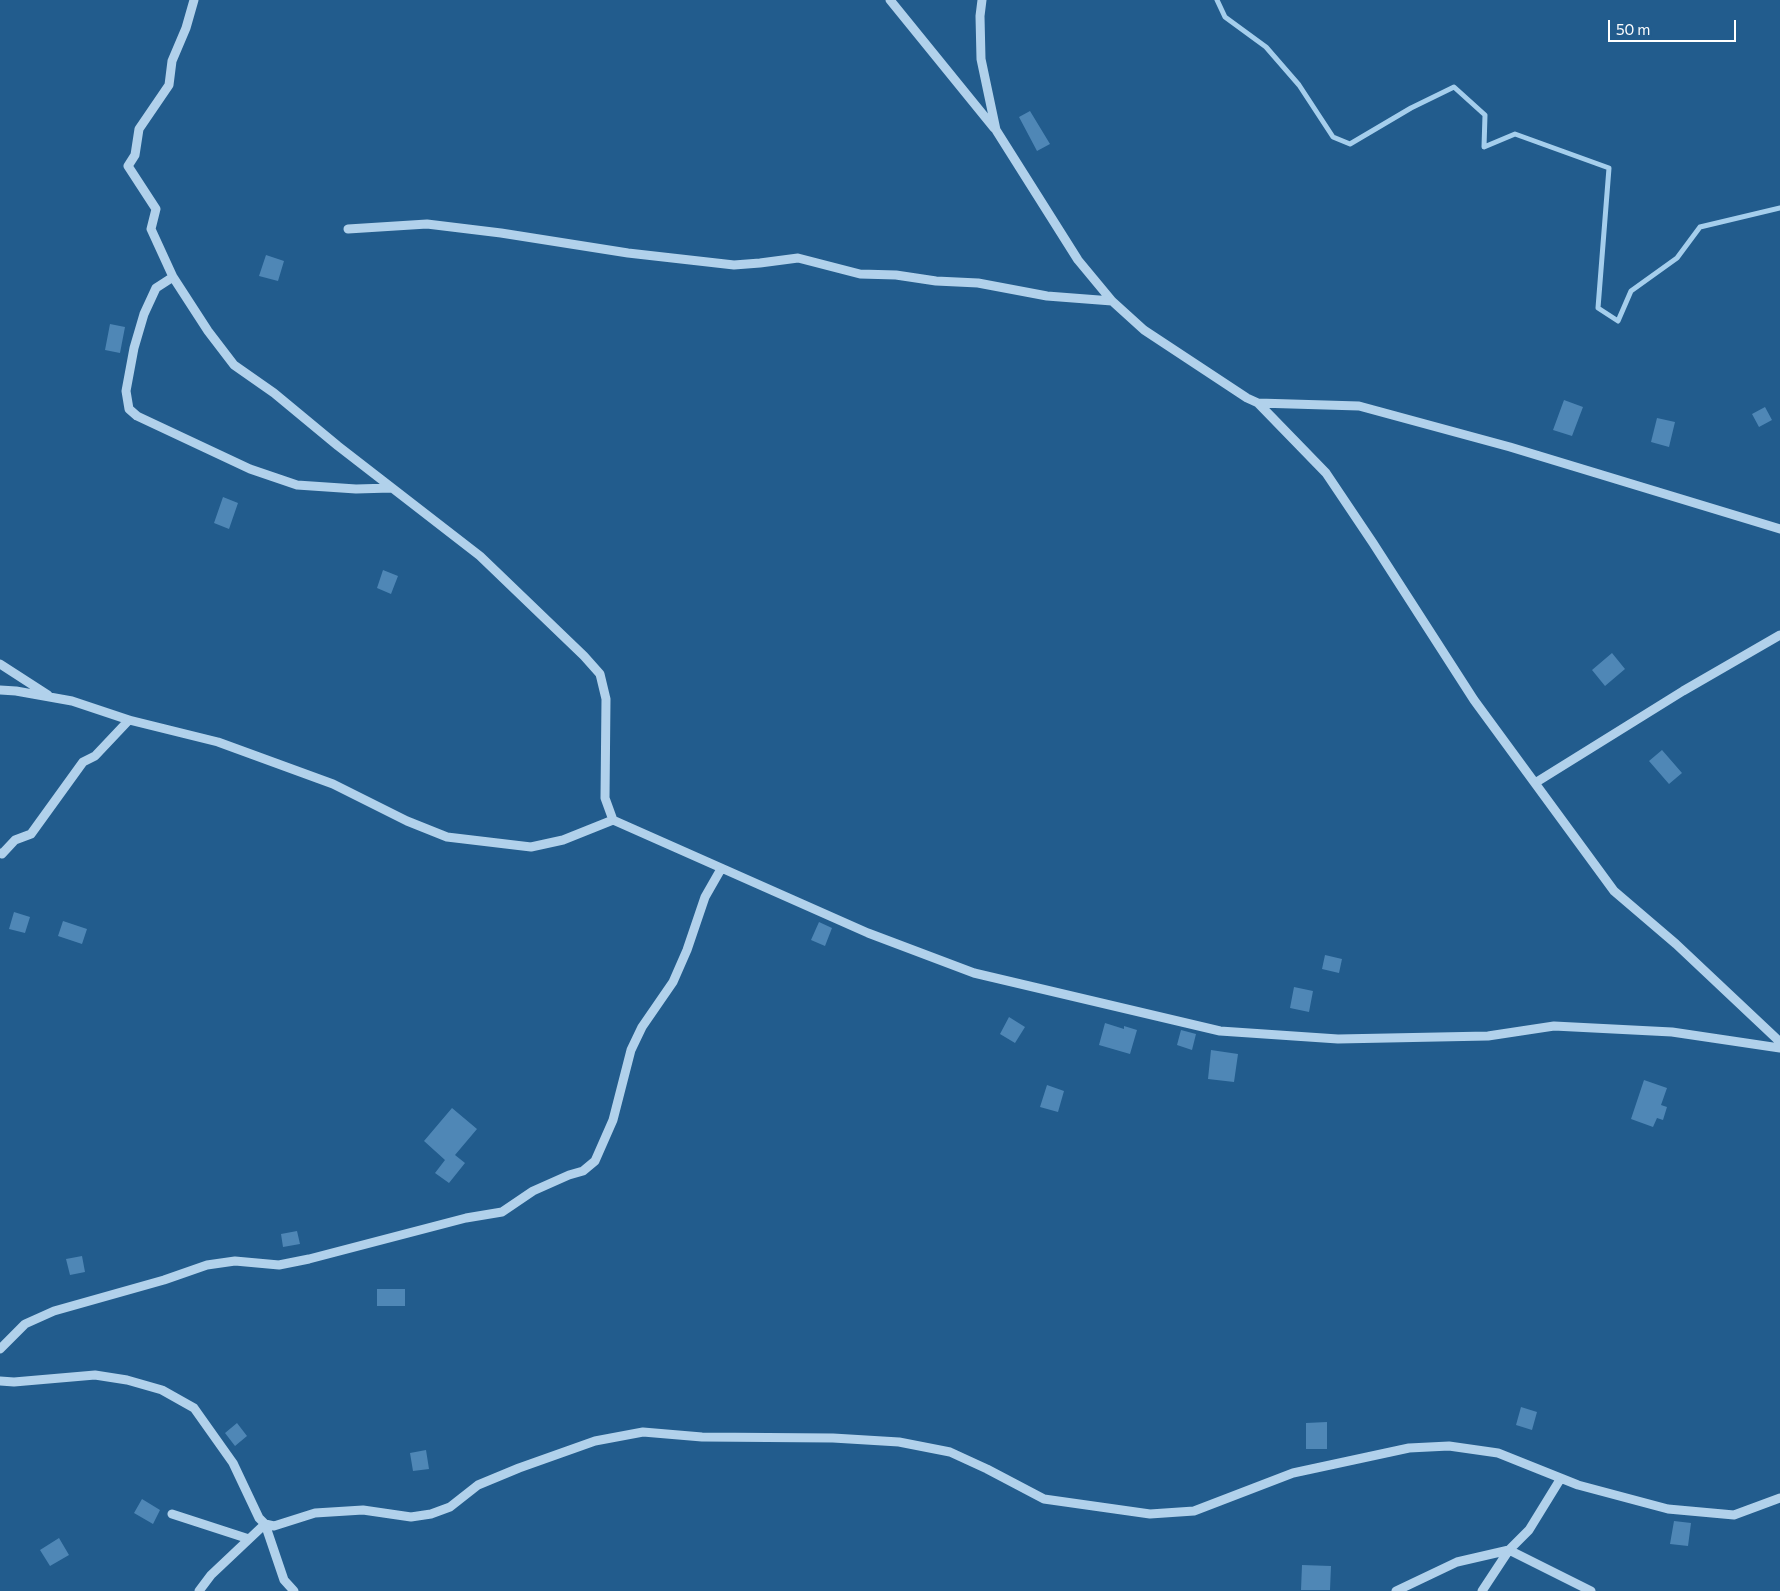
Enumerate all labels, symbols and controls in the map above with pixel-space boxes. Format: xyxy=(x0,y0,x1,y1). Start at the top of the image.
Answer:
scale bar xyxy=(1610,10,1738,42)
text: 50 m xyxy=(1616,20,1650,38)

